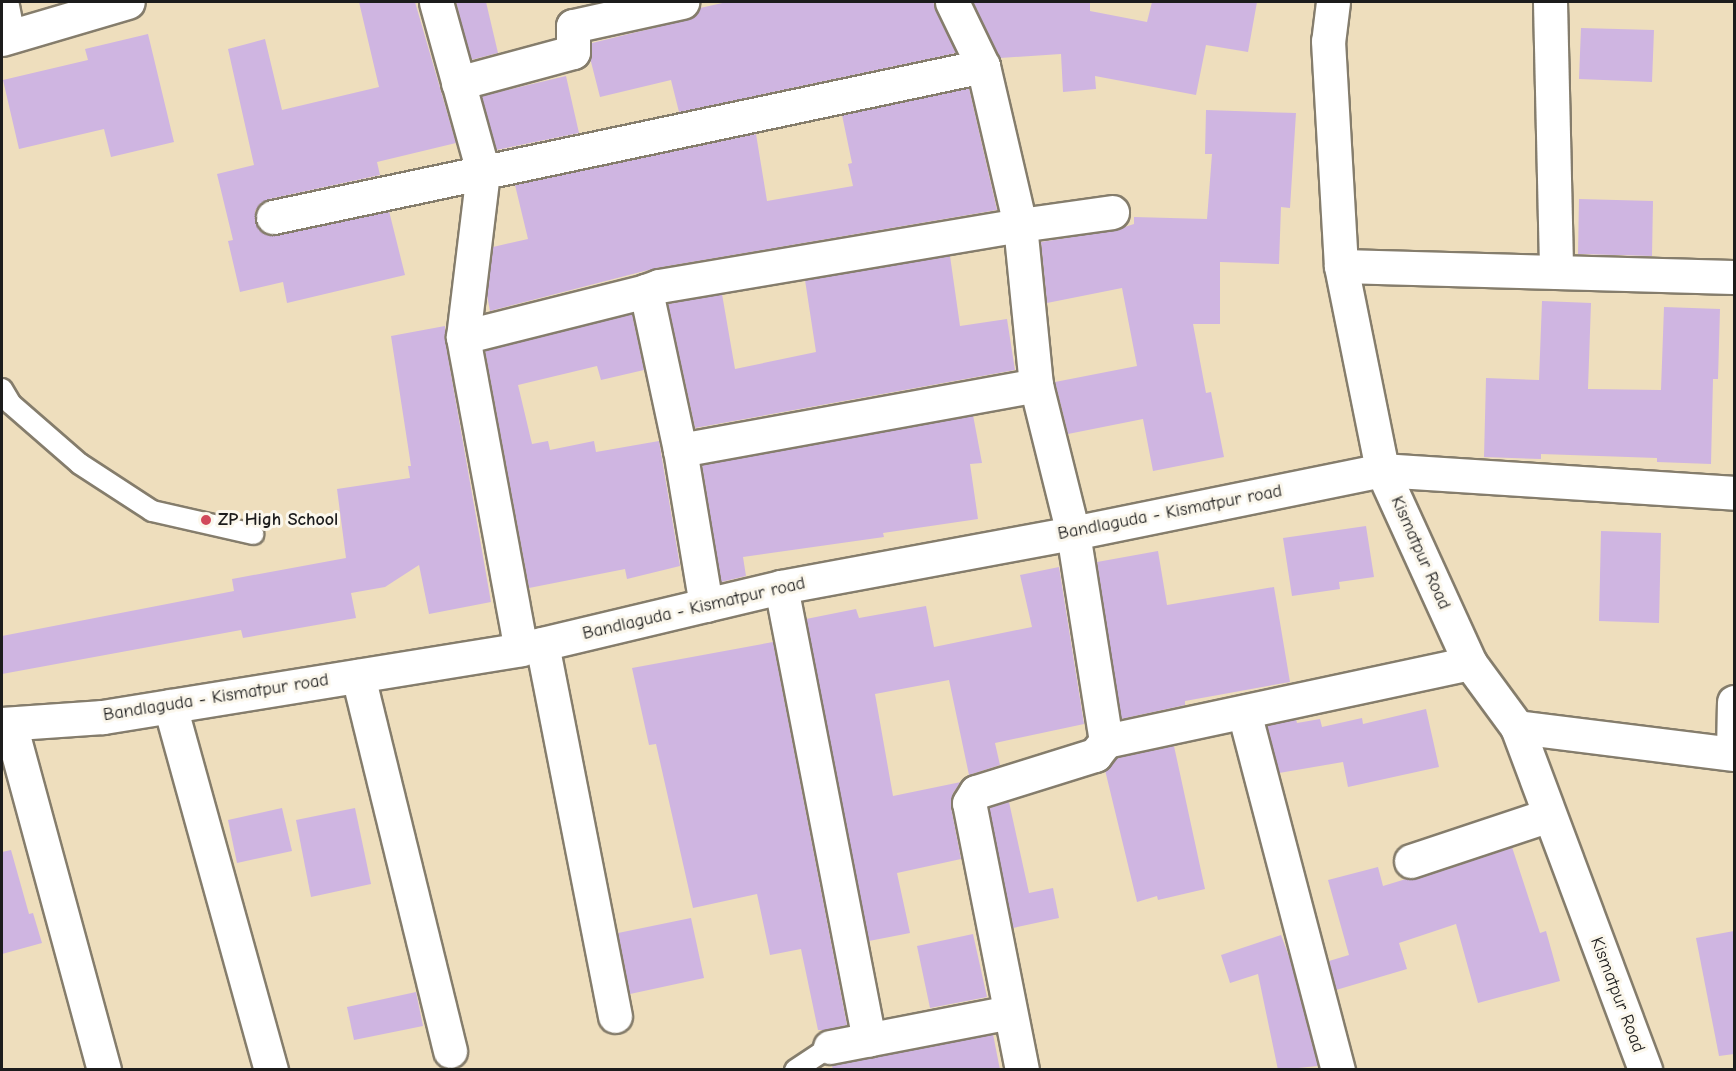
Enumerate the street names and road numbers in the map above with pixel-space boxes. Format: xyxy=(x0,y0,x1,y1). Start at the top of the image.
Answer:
street label: Bandlaguda - Kismatpur road xyxy=(1056,481,1284,545)
street label: Kismatpur Road xyxy=(1385,493,1455,613)
street label: Bandlaguda - Kismatpur road xyxy=(580,573,808,645)
street label: Bandlaguda - Kismatpur road xyxy=(102,669,330,727)
street label: Kismatpur Road xyxy=(1585,934,1649,1056)

